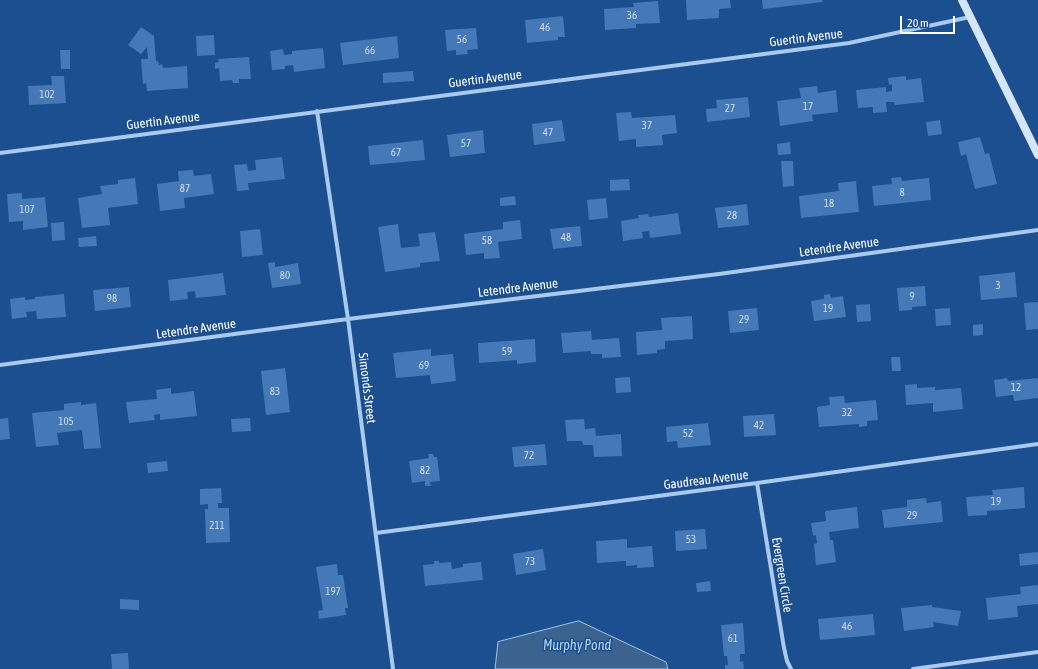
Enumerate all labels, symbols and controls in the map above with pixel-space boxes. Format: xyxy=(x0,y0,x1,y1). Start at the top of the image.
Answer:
scale bar xyxy=(902,8,957,34)
house number: 36 xyxy=(627,9,637,23)
text: 20 m xyxy=(907,16,929,30)
house number: 46 xyxy=(540,21,550,35)
street label: Guertin Avenue xyxy=(769,26,843,50)
house number: 56 xyxy=(457,33,467,47)
house number: 66 xyxy=(365,44,375,58)
street label: Guertin Avenue xyxy=(448,67,522,91)
house number: 102 xyxy=(39,88,55,102)
house number: 17 xyxy=(803,100,813,114)
house number: 27 xyxy=(725,102,735,116)
street label: Guertin Avenue xyxy=(126,109,200,133)
house number: 37 xyxy=(642,119,652,133)
house number: 47 xyxy=(543,126,553,140)
house number: 57 xyxy=(461,137,471,151)
house number: 67 xyxy=(391,146,401,160)
house number: 87 xyxy=(180,182,190,196)
house number: 8 xyxy=(899,186,905,200)
house number: 18 xyxy=(824,197,834,211)
house number: 107 xyxy=(19,203,35,217)
house number: 28 xyxy=(727,209,737,223)
house number: 48 xyxy=(561,231,571,245)
house number: 58 xyxy=(482,234,492,248)
street label: Letendre Avenue xyxy=(798,234,880,260)
house number: 80 xyxy=(280,269,290,283)
street label: Letendre Avenue xyxy=(477,275,559,301)
house number: 3 xyxy=(995,279,1001,293)
house number: 9 xyxy=(909,290,915,304)
house number: 98 xyxy=(107,292,117,306)
house number: 19 xyxy=(823,302,833,316)
house number: 29 xyxy=(739,313,749,327)
street label: Letendre Avenue xyxy=(155,316,237,342)
house number: 59 xyxy=(502,345,512,359)
street label: Simonds Street xyxy=(355,352,379,424)
house number: 69 xyxy=(419,359,429,373)
house number: 12 xyxy=(1011,381,1021,395)
house number: 83 xyxy=(270,385,280,399)
house number: 32 xyxy=(842,406,852,420)
house number: 105 xyxy=(58,415,74,429)
house number: 42 xyxy=(754,419,764,433)
house number: 52 xyxy=(683,427,693,441)
house number: 72 xyxy=(524,449,534,463)
house number: 82 xyxy=(420,464,430,478)
street label: Gaudreau Avenue xyxy=(663,467,749,493)
house number: 19 xyxy=(991,495,1001,509)
house number: 29 xyxy=(907,509,917,523)
house number: 211 xyxy=(209,519,225,533)
house number: 53 xyxy=(686,533,696,547)
street label: Evergreen Circle xyxy=(768,536,796,614)
house number: 73 xyxy=(525,555,535,569)
house number: 197 xyxy=(325,585,341,599)
house number: 46 xyxy=(842,620,852,634)
house number: 61 xyxy=(728,632,738,646)
water label: Murphy Pond xyxy=(543,638,611,654)

